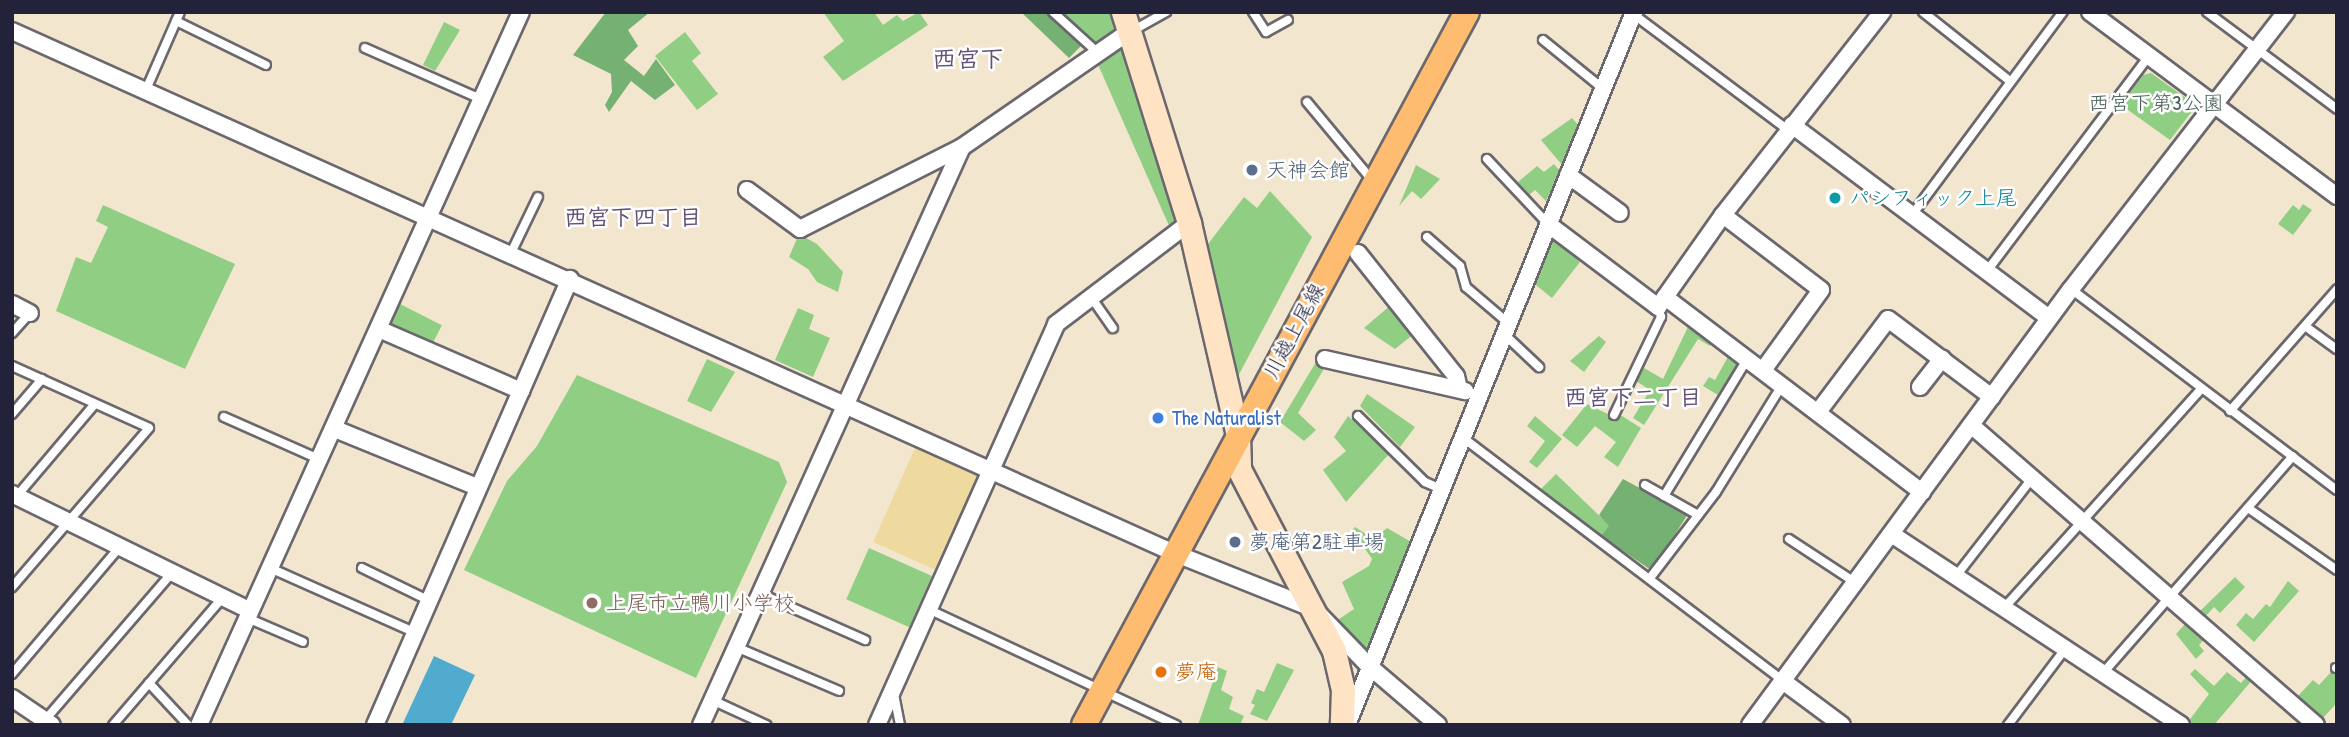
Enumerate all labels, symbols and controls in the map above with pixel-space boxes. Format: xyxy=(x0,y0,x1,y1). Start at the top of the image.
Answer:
district label: 西宮下 xyxy=(932,45,1004,73)
park label: 西宮下第3公園 xyxy=(2088,90,2224,116)
place label: 天神会館 xyxy=(1266,157,1350,183)
marker: 天神会館 xyxy=(1244,162,1260,178)
place label: パシフィック上尾 xyxy=(1849,185,2017,211)
marker: パシフィック上尾 xyxy=(1827,190,1843,206)
district label: 西宮下四丁目 xyxy=(564,203,702,231)
street label: 川越上尾線 xyxy=(1258,279,1330,383)
district label: 西宮下二丁目 xyxy=(1564,383,1702,411)
place label: The Naturalist xyxy=(1172,405,1281,431)
marker: The Naturalist xyxy=(1150,410,1166,426)
place label: 夢庵第2駐車場 xyxy=(1249,529,1385,555)
marker: 夢庵第2駐車場 xyxy=(1227,534,1243,550)
place label: 上尾市立鴨川小学校 xyxy=(606,590,795,616)
marker: 上尾市立鴨川小学校 xyxy=(584,595,600,611)
place label: 夢庵 xyxy=(1175,659,1217,685)
marker: 夢庵 xyxy=(1153,664,1169,680)

